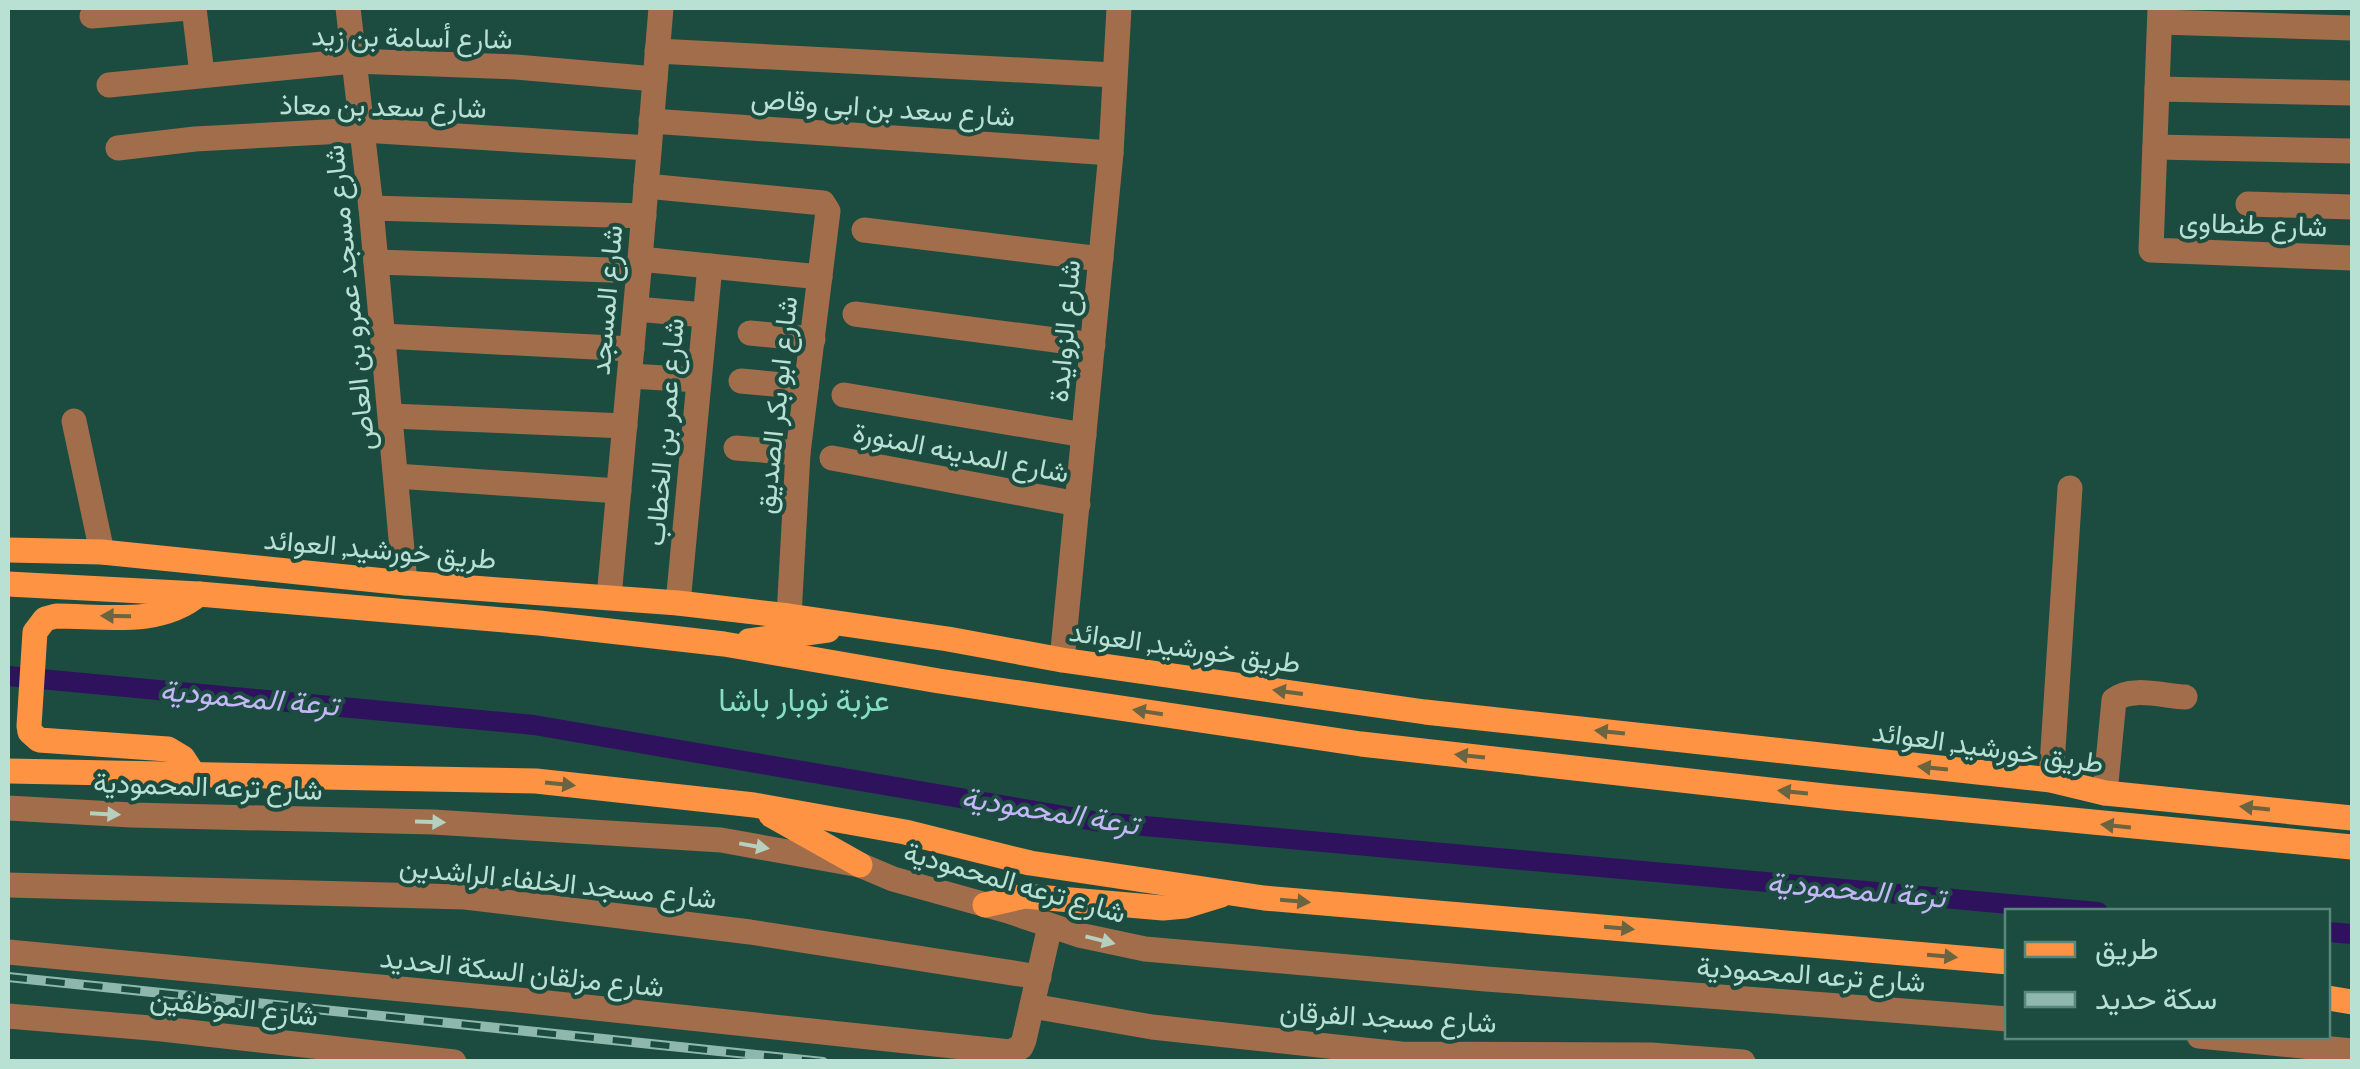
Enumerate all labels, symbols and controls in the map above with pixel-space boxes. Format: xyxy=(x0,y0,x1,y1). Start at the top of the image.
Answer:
street label: شارع أسامة بن زيد xyxy=(311,16,513,58)
street label: شارع سعد بن ابى وقاص xyxy=(750,79,1016,135)
street label: شارع سعد بن معاذ xyxy=(279,85,487,127)
street label: شارع مسجد عمرو بن العاص xyxy=(314,143,384,453)
street label: شارع طنطاوى xyxy=(2178,202,2328,246)
street label: شارع المسجد xyxy=(581,223,631,377)
street label: شارع الزوايدة xyxy=(1039,258,1089,404)
street label: شارع ابو بكر الصديق xyxy=(746,294,806,516)
street label: شارع عمر بن الخطاب xyxy=(635,317,693,547)
street label: شارع المدينه المنورة xyxy=(850,412,1072,492)
street label: طريق خورشيد, العوائد xyxy=(262,520,498,577)
one-way arrow xyxy=(100,608,132,624)
street label: طريق خورشيد, العوائد xyxy=(1067,612,1303,681)
water label: ترعة المحمودية xyxy=(158,669,343,724)
district label: عزبة نوبار باشا xyxy=(718,678,890,720)
one-way arrow xyxy=(1272,684,1303,700)
one-way arrow xyxy=(1131,704,1163,719)
street label: طريق خورشيد, العوائد xyxy=(1870,712,2106,781)
one-way arrow xyxy=(1594,724,1626,740)
one-way arrow xyxy=(1453,748,1485,764)
one-way arrow xyxy=(1917,760,1949,776)
street label: شارع ترعه المحمودية xyxy=(93,763,323,809)
one-way arrow xyxy=(544,776,576,792)
water label: ترعة المحمودية xyxy=(959,776,1144,843)
one-way arrow xyxy=(1776,784,1808,800)
one-way arrow xyxy=(2239,800,2271,816)
one-way arrow xyxy=(89,806,121,822)
one-way arrow xyxy=(414,815,446,831)
one-way arrow xyxy=(2100,817,2131,833)
street label: شارع ترعه المحمودية xyxy=(900,832,1130,932)
one-way arrow xyxy=(738,838,769,854)
street label: شارع مسجد الخلفاء الراشدين xyxy=(398,846,718,918)
water label: ترعة المحمودية xyxy=(1765,861,1950,916)
one-way arrow xyxy=(1279,893,1311,909)
legend xyxy=(2005,909,2330,1039)
one-way arrow xyxy=(1603,920,1635,936)
text: طريق xyxy=(2095,928,2159,967)
one-way arrow xyxy=(1085,933,1116,948)
street label: شارع مزلقان السكة الحديد xyxy=(378,938,666,1006)
street label: شارع ترعه المحمودية xyxy=(1695,947,1927,1001)
one-way arrow xyxy=(1927,949,1959,965)
text: سكة حديد xyxy=(2095,978,2217,1017)
street label: شارع الموظفين xyxy=(148,979,320,1035)
street label: شارع مسجد الفرقان xyxy=(1279,992,1497,1042)

